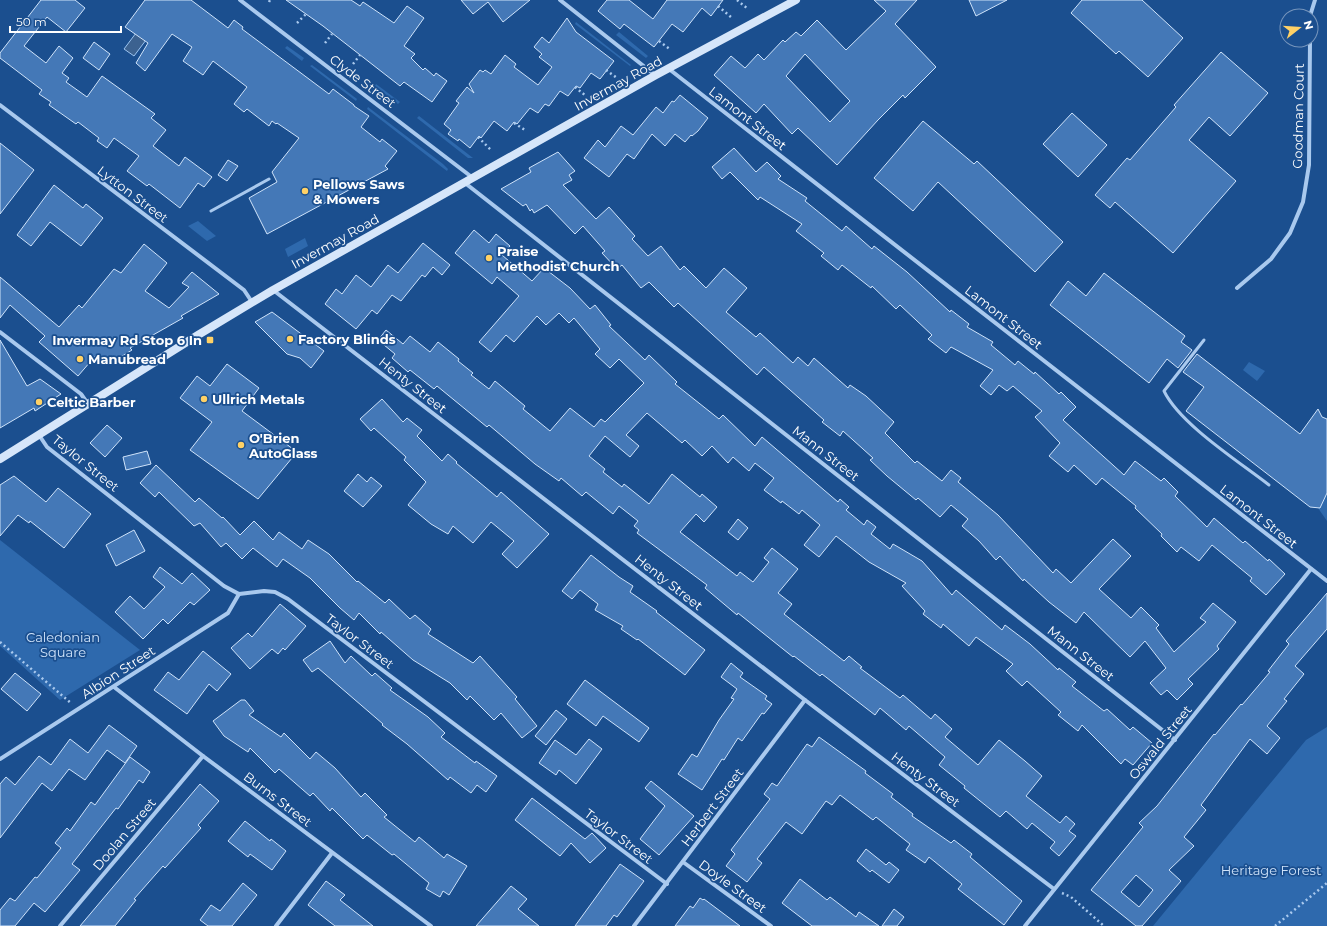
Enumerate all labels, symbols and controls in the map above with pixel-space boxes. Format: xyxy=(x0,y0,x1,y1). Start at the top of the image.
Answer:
scale bar xyxy=(10,8,121,34)
north arrow xyxy=(1279,8,1319,48)
text: 50 m xyxy=(16,14,47,29)
text: N xyxy=(1301,19,1317,31)
street label: Clyde Street xyxy=(327,51,399,111)
street label: Invermay Road xyxy=(571,52,665,114)
street label: Goodman Court xyxy=(1289,63,1307,169)
street label: Lamont Street xyxy=(706,83,790,153)
street label: Lytton Street xyxy=(94,162,172,226)
place label: Pellows Saws & Mowers xyxy=(313,176,405,207)
marker: Pellows Saws & Mowers xyxy=(300,186,310,196)
street label: Invermay Road xyxy=(288,210,382,272)
place label: Praise Methodist Church xyxy=(497,243,619,274)
marker: Praise Methodist Church xyxy=(484,253,494,263)
street label: Lamont Street xyxy=(962,282,1046,352)
place label: Factory Blinds xyxy=(298,331,396,347)
place label: Invermay Rd Stop 6 In xyxy=(52,332,202,348)
marker: Factory Blinds xyxy=(285,334,295,344)
marker: Invermay Rd Stop 6 In xyxy=(205,335,215,345)
place label: Manubread xyxy=(88,351,166,367)
marker: Manubread xyxy=(75,354,85,364)
street label: Henty Street xyxy=(376,354,450,416)
place label: Ullrich Metals xyxy=(212,391,305,407)
place label: Celtic Barber xyxy=(47,394,136,410)
marker: Ullrich Metals xyxy=(199,394,209,404)
marker: Celtic Barber xyxy=(34,397,44,407)
street label: Mann Street xyxy=(789,422,863,484)
place label: O'Brien AutoGlass xyxy=(248,430,318,461)
street label: Taylor Street xyxy=(49,431,123,495)
marker: O'Brien AutoGlass xyxy=(236,440,246,450)
street label: Lamont Street xyxy=(1217,481,1301,551)
street label: Henty Street xyxy=(632,551,706,613)
street label: Taylor Street xyxy=(323,610,397,672)
street label: Mann Street xyxy=(1044,622,1118,684)
park label: Caledonian Square xyxy=(26,629,100,660)
street label: Albion Street xyxy=(78,642,158,702)
street label: Oswald Street xyxy=(1125,702,1195,782)
street label: Henty Street xyxy=(889,748,963,810)
street label: Herbert Street xyxy=(677,765,747,849)
street label: Burns Street xyxy=(241,768,315,830)
street label: Doolan Street xyxy=(89,794,159,874)
street label: Taylor Street xyxy=(582,805,656,867)
street label: Doyle Street xyxy=(696,856,770,916)
park label: Heritage Forest xyxy=(1221,862,1321,878)

